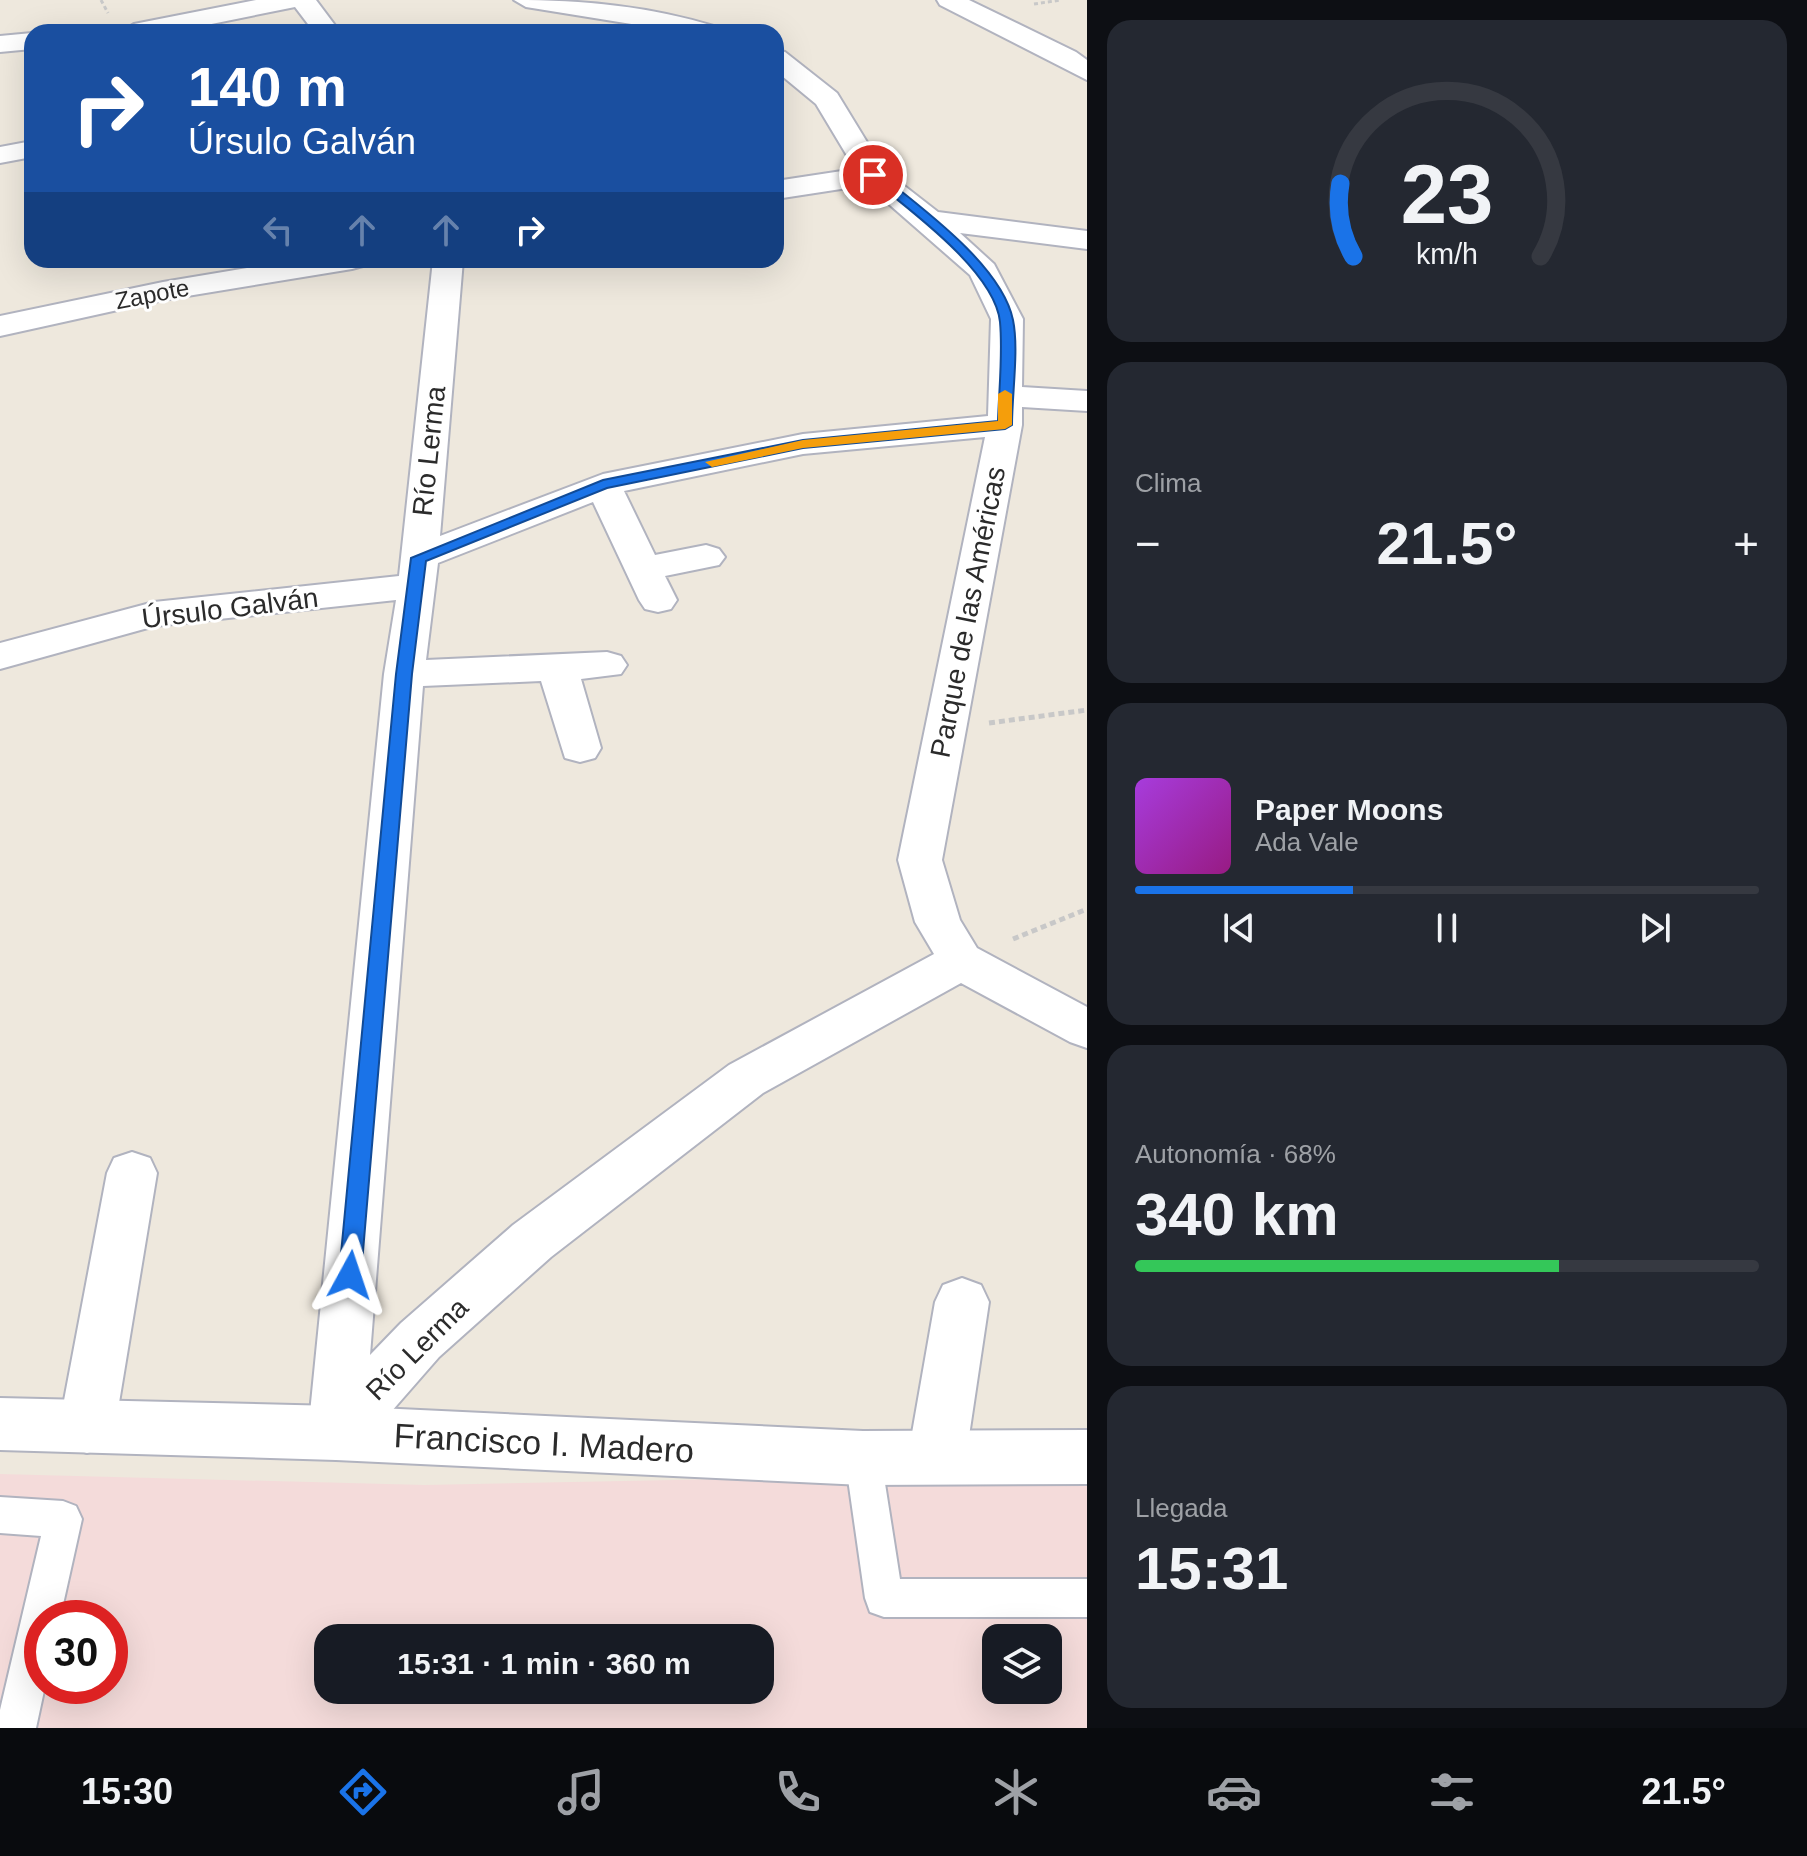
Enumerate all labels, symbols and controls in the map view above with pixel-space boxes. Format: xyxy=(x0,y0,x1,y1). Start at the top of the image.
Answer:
text: 140 m xyxy=(188,55,347,118)
icon: right xyxy=(56,56,160,160)
text: Úrsulo Galván xyxy=(188,121,416,162)
pin xyxy=(839,141,907,209)
text: 23 xyxy=(1401,147,1493,240)
icon: arrive xyxy=(851,153,895,197)
icon: left xyxy=(256,208,300,252)
icon: ahead xyxy=(340,208,384,252)
icon: ahead xyxy=(424,208,468,252)
icon: right xyxy=(508,208,552,252)
text: km/h xyxy=(1416,238,1478,270)
street label: Zapote xyxy=(113,274,191,314)
street label: Río Lerma xyxy=(407,384,451,518)
street label: Parque de las Américas xyxy=(925,464,1011,760)
text: Clima xyxy=(1135,468,1201,498)
text: 21.5° xyxy=(1377,510,1517,577)
text: − xyxy=(1135,519,1161,568)
text: + xyxy=(1733,519,1759,568)
street label: Úrsulo Galván xyxy=(140,582,320,634)
text: Paper Moons xyxy=(1255,793,1443,826)
text: Ada Vale xyxy=(1255,827,1359,857)
icon: previous xyxy=(1217,906,1261,950)
icon: pause xyxy=(1425,906,1469,950)
icon: next xyxy=(1633,906,1677,950)
text: Autonomía · 68% xyxy=(1135,1139,1336,1169)
text: 340 km xyxy=(1135,1181,1339,1248)
position arrow xyxy=(308,1233,392,1317)
street label: Río Lerma xyxy=(360,1292,474,1406)
street label: Francisco I. Madero xyxy=(393,1416,695,1470)
text: Llegada xyxy=(1135,1493,1228,1523)
text: 15:31 xyxy=(1135,1535,1288,1602)
speed limit sign: 30 xyxy=(24,1600,128,1704)
map controls xyxy=(982,1624,1062,1704)
button: layers xyxy=(982,1624,1062,1704)
text: 15:31 · 1 min · 360 m xyxy=(397,1647,691,1680)
icon: directions xyxy=(335,1764,391,1820)
icon: music xyxy=(553,1764,609,1820)
icon: phone xyxy=(770,1764,826,1820)
icon: climate xyxy=(988,1764,1044,1820)
icon: car xyxy=(1206,1764,1262,1820)
icon: filters xyxy=(1424,1764,1480,1820)
text: 15:30 xyxy=(81,1771,173,1812)
text: 21.5° xyxy=(1642,1771,1726,1812)

